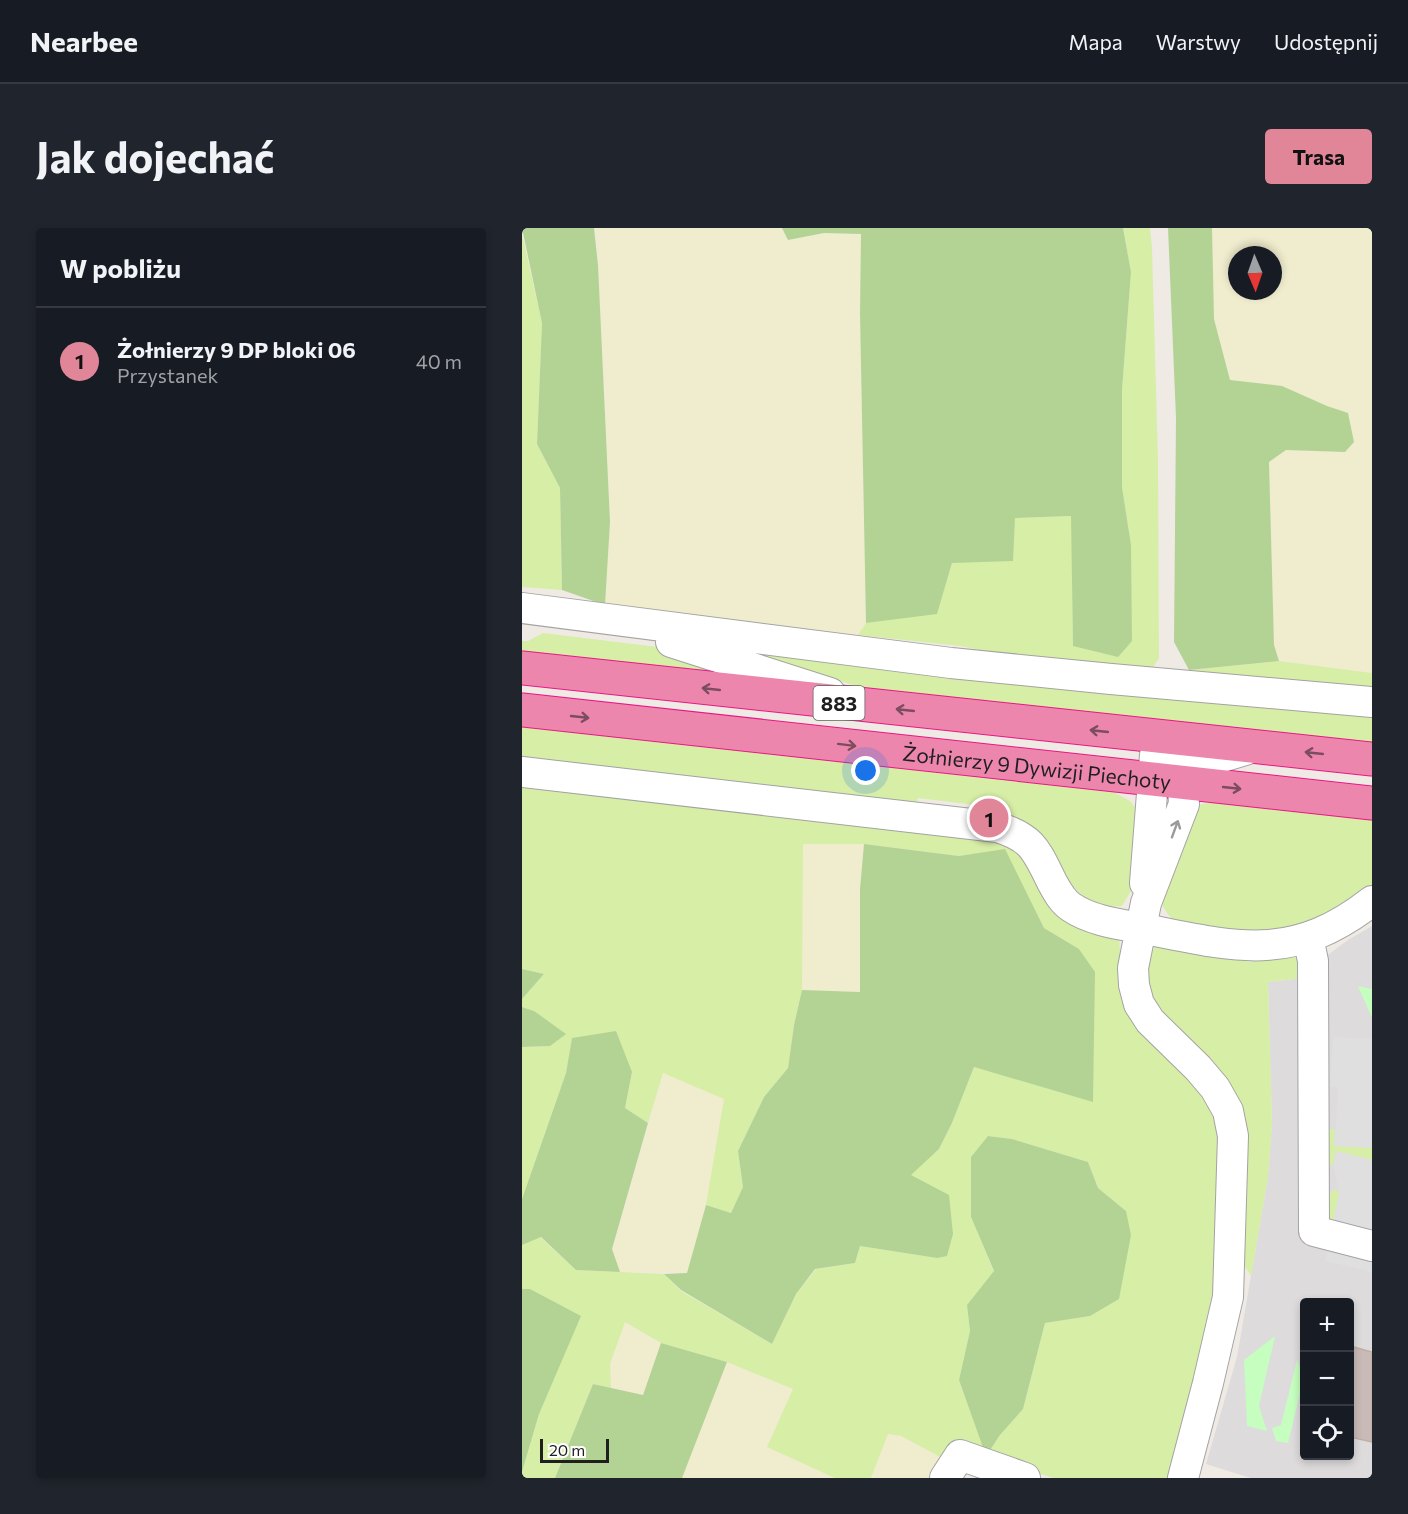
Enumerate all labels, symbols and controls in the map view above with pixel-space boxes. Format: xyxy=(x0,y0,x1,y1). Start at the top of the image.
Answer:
text: Nearbee xyxy=(30,24,138,58)
text: Mapa xyxy=(1069,29,1123,54)
text: Warstwy xyxy=(1156,29,1241,54)
text: Udostępnij xyxy=(1274,29,1378,54)
button: Trasa xyxy=(1265,129,1372,184)
text: Jak dojechać xyxy=(36,130,274,182)
north arrow xyxy=(1228,246,1282,300)
text: W pobliżu xyxy=(60,252,181,283)
text: Żołnierzy 9 DP bloki 06 xyxy=(117,336,356,363)
text: 1 xyxy=(75,349,84,373)
text: 40 m xyxy=(416,349,462,373)
text: Przystanek xyxy=(117,363,218,387)
one-way arrow xyxy=(702,683,721,694)
road number: 883 xyxy=(814,686,864,720)
one-way arrow xyxy=(895,704,915,715)
one-way arrow xyxy=(570,712,590,723)
one-way arrow xyxy=(1089,725,1109,736)
street label: Żołnierzy 9 Dywizji Piechoty xyxy=(901,739,1173,793)
one-way arrow xyxy=(837,740,856,751)
one-way arrow xyxy=(1304,747,1324,758)
your location xyxy=(851,756,880,785)
one-way arrow xyxy=(1221,783,1241,794)
pin: 1 xyxy=(970,796,1008,840)
one-way arrow xyxy=(1170,820,1181,839)
map controls xyxy=(1300,1298,1354,1460)
button: + xyxy=(1300,1298,1354,1352)
button: − xyxy=(1300,1352,1354,1406)
button: locate xyxy=(1300,1406,1354,1460)
scale bar xyxy=(540,1436,609,1464)
text: 20 m xyxy=(549,1440,585,1459)

